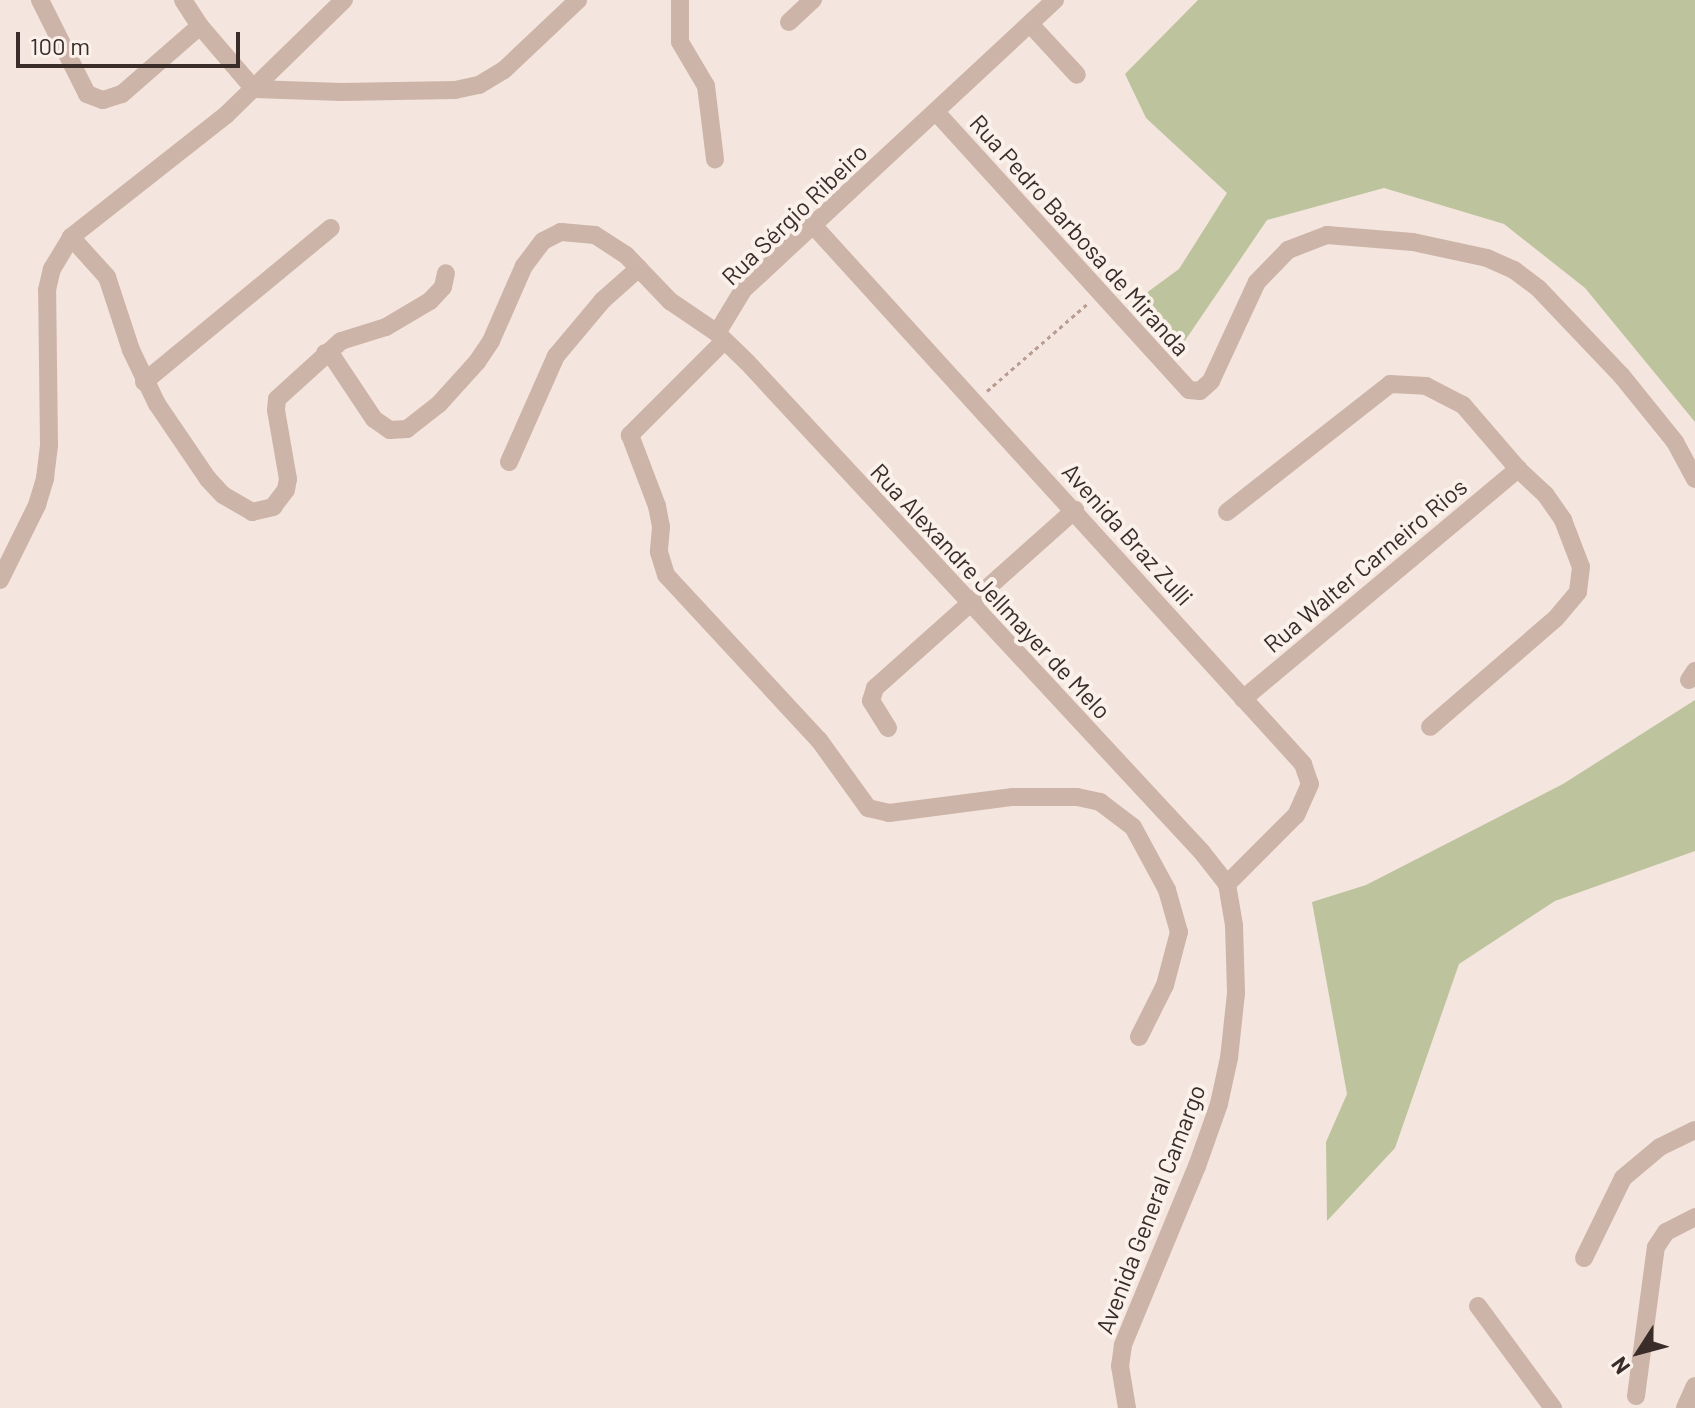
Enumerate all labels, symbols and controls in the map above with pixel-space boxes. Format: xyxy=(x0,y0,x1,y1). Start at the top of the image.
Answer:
scale bar xyxy=(20,16,244,66)
text: 100 m xyxy=(30,31,90,60)
street label: Rua Pedro Barbosa de Miranda xyxy=(964,109,1196,361)
street label: Rua Sérgio Ribeiro xyxy=(715,137,873,291)
street label: Rua Alexandre Jellmayer de Melo xyxy=(865,457,1117,725)
street label: Avenida Braz Zulli xyxy=(1057,457,1199,611)
street label: Rua Walter Carneiro Rios xyxy=(1258,472,1472,658)
street label: Avenida General Camargo xyxy=(1089,1080,1211,1338)
north arrow xyxy=(1599,1312,1679,1392)
text: N xyxy=(1605,1353,1634,1380)

